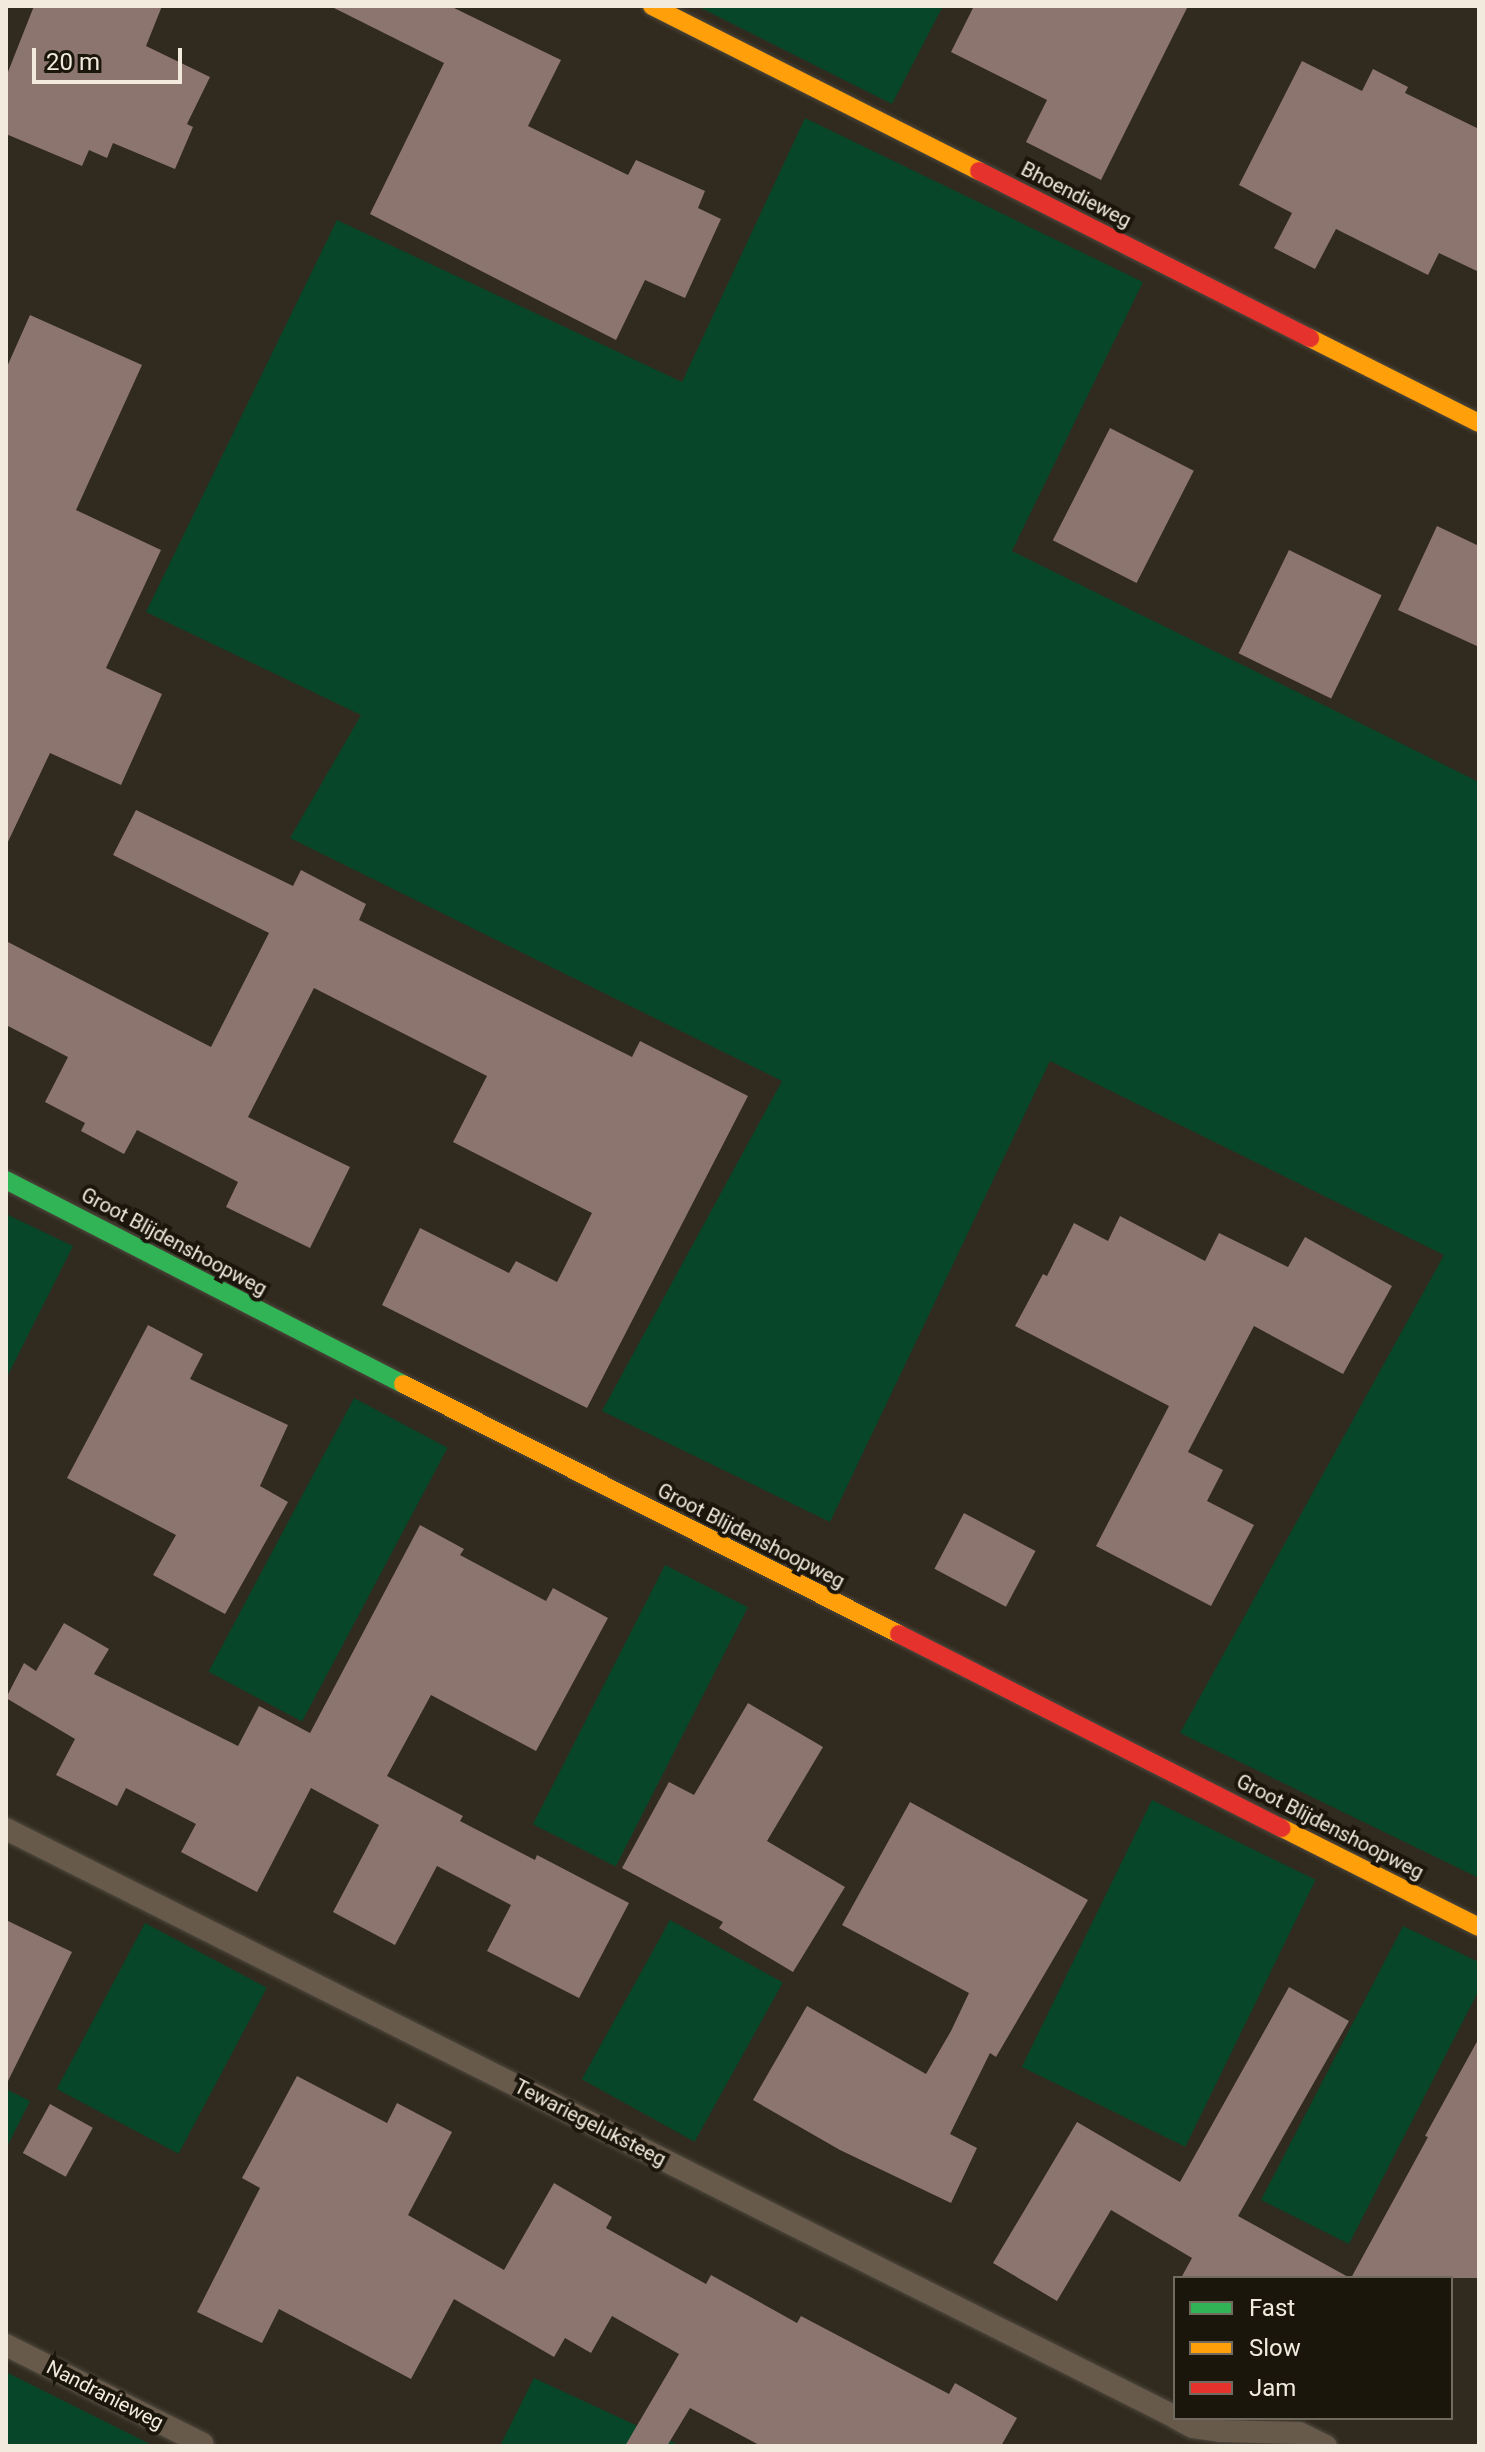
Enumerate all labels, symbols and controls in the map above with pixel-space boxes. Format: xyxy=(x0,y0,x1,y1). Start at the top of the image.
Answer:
scale bar xyxy=(36,32,186,82)
text: 20 m xyxy=(46,48,100,76)
street label: Bhoendieweg xyxy=(1017,157,1135,233)
street label: Groot Blijdenshoopweg xyxy=(77,1183,271,1301)
street label: Groot Blijdenshoopweg xyxy=(653,1478,849,1594)
street label: Groot Blijdenshoopweg xyxy=(1232,1769,1428,1885)
street label: Tewariegeluksteeg xyxy=(510,2074,670,2172)
legend xyxy=(1173,2276,1453,2420)
text: Fast xyxy=(1249,2294,1295,2322)
text: Slow xyxy=(1249,2334,1301,2362)
street label: Nandranieweg xyxy=(42,2355,168,2435)
text: Jam xyxy=(1249,2374,1296,2402)

